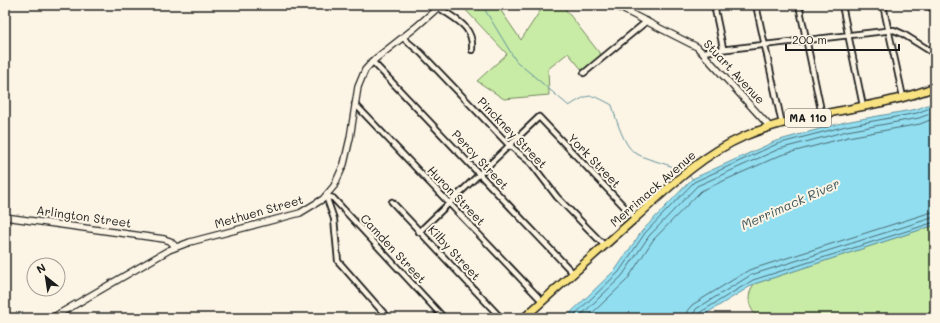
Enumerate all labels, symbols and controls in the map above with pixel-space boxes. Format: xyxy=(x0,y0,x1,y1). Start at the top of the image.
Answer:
scale bar xyxy=(786,26,899,52)
text: 200 m xyxy=(792,31,827,47)
street label: Stuart Avenue xyxy=(701,36,769,107)
street label: Pinckney Street xyxy=(475,93,551,171)
road number: MA 110 xyxy=(785,109,831,127)
street label: Percy Street xyxy=(449,126,513,193)
street label: York Street xyxy=(565,130,625,191)
street label: Merrimack Avenue xyxy=(606,147,699,230)
street label: Huron Street xyxy=(424,162,489,229)
water label: Merrimack River xyxy=(738,174,842,233)
street label: Methuen Street xyxy=(212,191,305,231)
street label: Arlington Street xyxy=(36,201,133,231)
street label: Camden Street xyxy=(357,210,430,286)
street label: Kilby Street xyxy=(425,221,484,283)
north arrow xyxy=(26,257,66,297)
text: N xyxy=(33,259,48,276)

